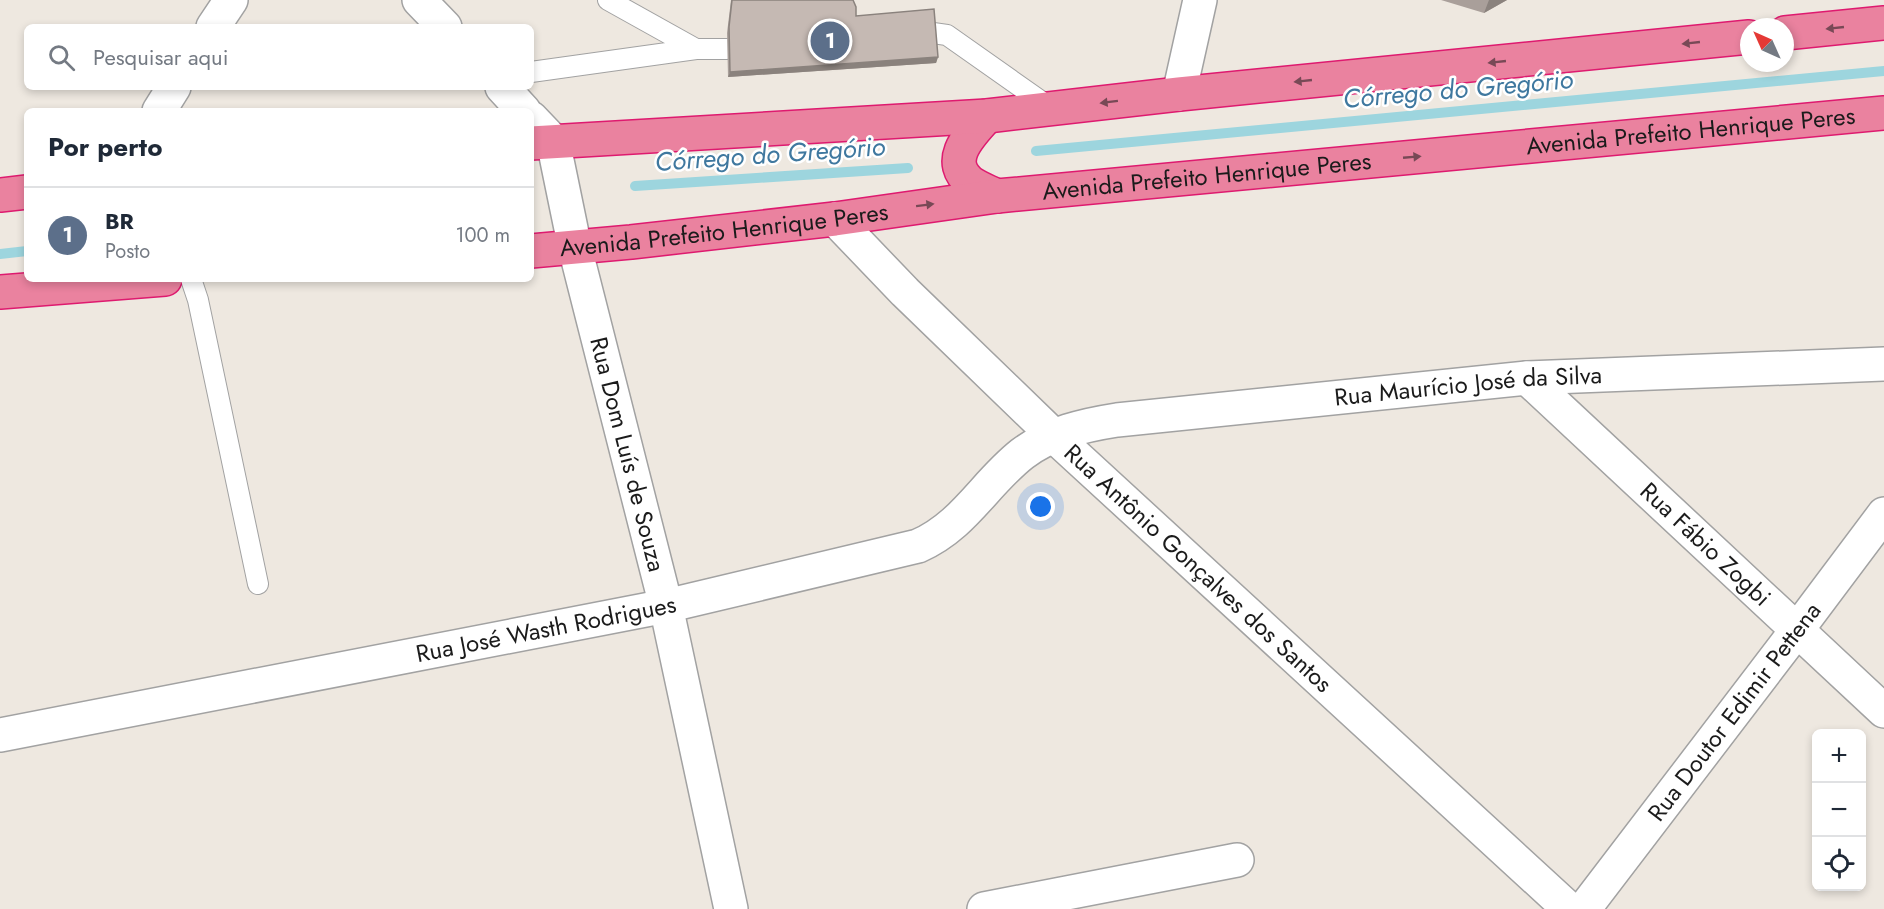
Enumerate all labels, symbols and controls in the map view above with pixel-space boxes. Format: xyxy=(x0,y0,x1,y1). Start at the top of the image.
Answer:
pin: 1 xyxy=(810,18,850,63)
north arrow xyxy=(1740,18,1794,72)
one-way arrow xyxy=(1825,23,1844,33)
search box xyxy=(24,24,534,90)
one-way arrow xyxy=(1681,38,1700,48)
icon: search xyxy=(45,41,78,74)
text: Pesquisar aqui xyxy=(93,41,228,73)
one-way arrow xyxy=(1487,57,1506,67)
water label: Córrego do Gregório xyxy=(1341,60,1575,118)
one-way arrow xyxy=(1293,77,1312,86)
one-way arrow xyxy=(1099,97,1118,107)
street label: Avenida Prefeito Henrique Peres xyxy=(1525,98,1857,163)
water label: Córrego do Gregório xyxy=(653,127,887,181)
text: Por perto xyxy=(48,128,162,166)
street label: Avenida Prefeito Henrique Peres xyxy=(1041,143,1373,209)
one-way arrow xyxy=(1402,152,1421,162)
street label: Avenida Prefeito Henrique Peres xyxy=(558,194,890,265)
one-way arrow xyxy=(916,200,935,210)
text: BR xyxy=(105,205,134,237)
text: 1 xyxy=(62,221,73,250)
text: 100 m xyxy=(455,221,510,250)
text: Posto xyxy=(105,237,150,266)
street label: Rua Dom Luís de Souza xyxy=(581,333,675,575)
street label: Rua Maurício José da Silva xyxy=(1333,357,1603,415)
street label: Rua Antônio Gonçalves dos Santos xyxy=(1057,436,1340,700)
street label: Rua Fábio Zogbi xyxy=(1632,474,1779,614)
your location xyxy=(1026,492,1055,521)
street label: Rua José Wasth Rodrigues xyxy=(413,586,679,671)
street label: Rua Doutor Edimir Pettena xyxy=(1639,595,1829,829)
map controls xyxy=(1812,729,1866,891)
button: + xyxy=(1812,729,1866,783)
button: − xyxy=(1812,783,1866,837)
button: locate xyxy=(1812,837,1866,891)

